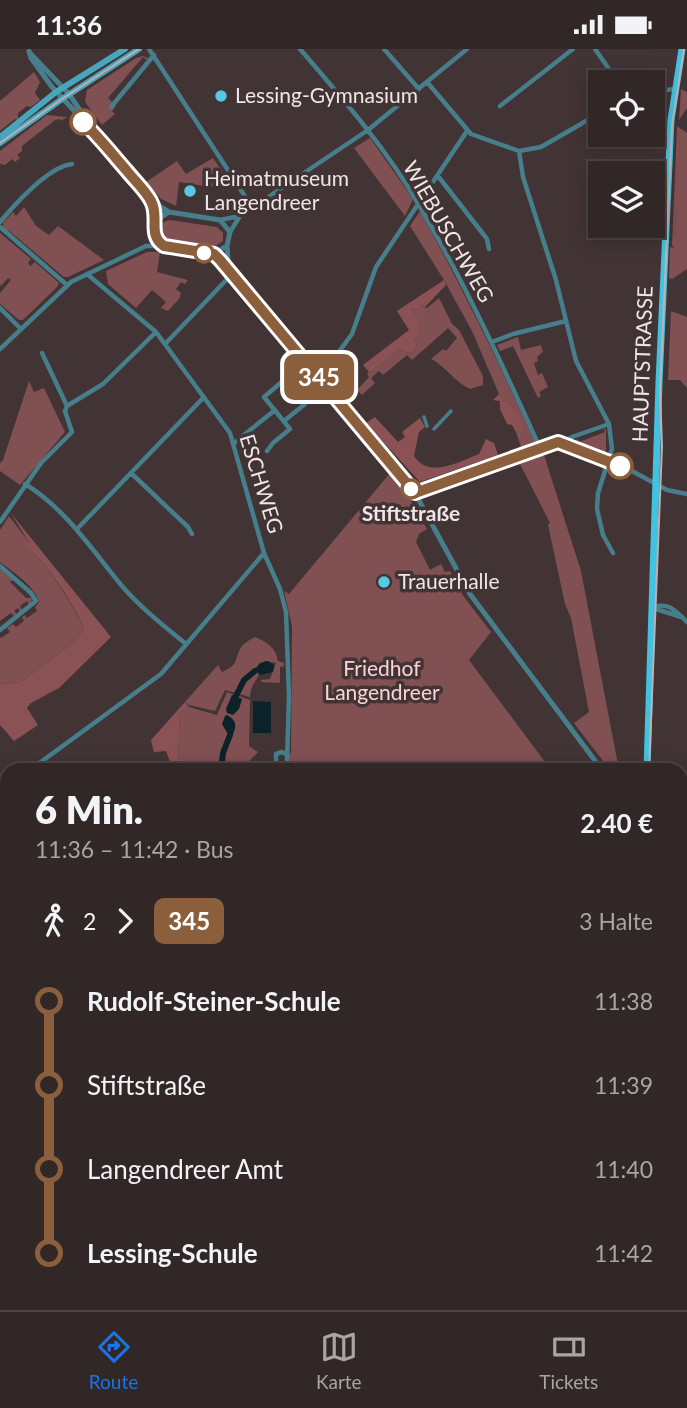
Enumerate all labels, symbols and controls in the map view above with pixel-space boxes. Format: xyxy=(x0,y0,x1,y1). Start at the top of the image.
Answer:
text: 11:36 xyxy=(35,9,102,41)
map controls xyxy=(588,70,665,238)
button: locate xyxy=(588,70,665,147)
place label: Lessing-Gymnasium xyxy=(235,82,418,107)
marker: Lessing-Gymnasium xyxy=(213,88,229,104)
unlabelled marker xyxy=(70,109,96,135)
street label: WIEBUSCHWEG xyxy=(399,156,500,306)
button: layers xyxy=(588,161,665,238)
place label: Heimatmuseum Langendreer xyxy=(204,165,349,214)
marker: Heimatmuseum Langendreer xyxy=(182,183,198,199)
unlabelled marker xyxy=(194,243,214,263)
street label: HAUPTSTRASSE xyxy=(626,285,657,443)
line badge: 345 xyxy=(279,354,359,400)
text: 345 xyxy=(298,362,340,391)
street label: ESCHWEG xyxy=(235,431,289,536)
unlabelled marker xyxy=(607,453,633,479)
marker: Stiftstraße xyxy=(401,479,421,499)
place label: Stiftstraße xyxy=(362,500,460,525)
place label: Trauerhalle xyxy=(398,568,500,593)
marker: Trauerhalle xyxy=(376,574,392,590)
park label: Friedhof Langendreer xyxy=(324,655,440,704)
text: 6 Min. xyxy=(35,786,143,832)
text: 2.40 € xyxy=(580,807,653,839)
text: 11:36 – 11:42 · Bus xyxy=(35,835,234,863)
icon: walk xyxy=(35,902,73,940)
icon: forward xyxy=(106,902,144,940)
text: 345 xyxy=(168,906,210,935)
text: 2 xyxy=(83,907,96,935)
text: 3 Halte xyxy=(579,907,653,935)
text: Rudolf-Steiner-Schule xyxy=(87,985,341,1017)
text: 11:38 xyxy=(594,987,653,1015)
text: Stiftstraße xyxy=(87,1069,206,1101)
text: 11:39 xyxy=(594,1071,653,1099)
text: Langendreer Amt xyxy=(87,1153,283,1185)
text: 11:40 xyxy=(594,1155,653,1183)
text: Lessing-Schule xyxy=(87,1237,258,1269)
text: 11:42 xyxy=(594,1239,653,1267)
tab: Route xyxy=(89,1328,138,1393)
tab: Karte xyxy=(316,1328,362,1393)
tab: Tickets xyxy=(539,1328,598,1393)

